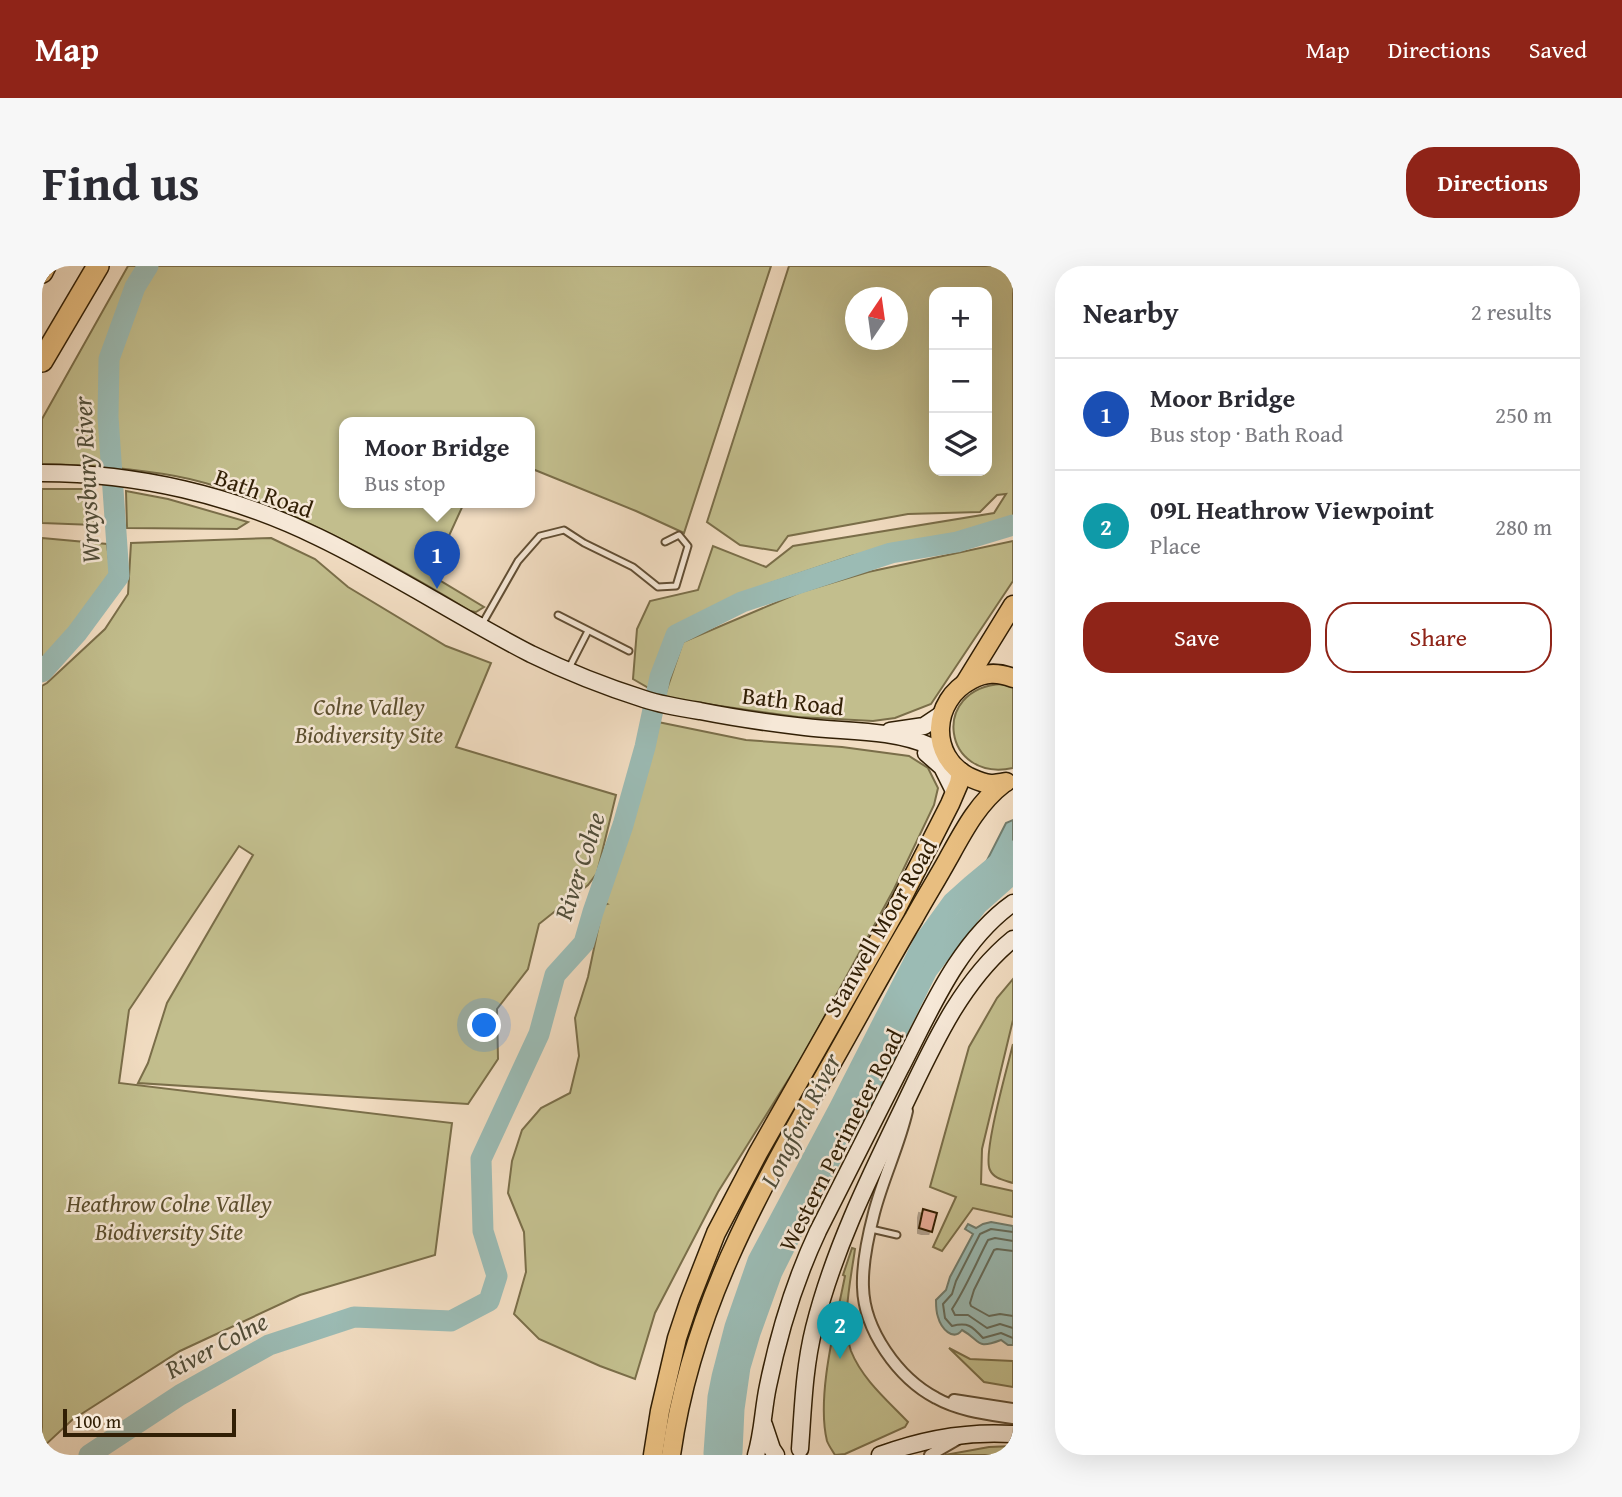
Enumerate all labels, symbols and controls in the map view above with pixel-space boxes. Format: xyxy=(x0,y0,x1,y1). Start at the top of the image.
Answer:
text: Map xyxy=(35,25,99,73)
text: Map xyxy=(1306,32,1350,67)
text: Directions xyxy=(1388,32,1491,67)
text: Saved xyxy=(1529,32,1587,67)
text: Find us xyxy=(42,146,200,218)
button: Directions xyxy=(1406,147,1580,218)
north arrow xyxy=(845,287,908,350)
map controls xyxy=(929,287,992,476)
button: + xyxy=(929,287,992,350)
text: Nearby xyxy=(1083,290,1179,334)
text: 2 results xyxy=(1471,295,1552,328)
button: − xyxy=(929,350,992,413)
text: Moor Bridge xyxy=(1150,378,1295,417)
water label: Wraysbury River xyxy=(62,394,110,565)
text: 1 xyxy=(1100,398,1112,431)
text: 250 m xyxy=(1495,398,1552,431)
button: layers xyxy=(929,413,992,476)
popup xyxy=(339,417,535,508)
text: Bus stop · Bath Road xyxy=(1150,417,1343,450)
text: Moor Bridge xyxy=(364,427,510,466)
street label: Bath Road xyxy=(210,459,318,527)
text: Bus stop xyxy=(364,466,445,499)
text: 09L Heathrow Viewpoint xyxy=(1150,490,1434,529)
text: 2 xyxy=(1100,510,1112,543)
text: 280 m xyxy=(1495,510,1552,543)
text: Place xyxy=(1150,529,1201,562)
pin: 1 xyxy=(414,531,460,589)
button: Save xyxy=(1083,602,1311,673)
button: Share xyxy=(1325,602,1552,673)
street label: Bath Road xyxy=(740,677,846,725)
park label: Colne Valley Biodiversity Site xyxy=(294,689,443,752)
water label: River Colne xyxy=(543,807,615,926)
street label: Stanwell Moor Road xyxy=(815,832,946,1024)
your location xyxy=(467,1008,501,1042)
street label: Western Perimeter Road xyxy=(770,1023,912,1257)
water label: Longford River xyxy=(749,1045,851,1195)
park label: Heathrow Colne Valley Biodiversity Site xyxy=(65,1186,272,1249)
pin: 2 xyxy=(817,1301,863,1359)
water label: River Colne xyxy=(157,1302,274,1389)
scale bar xyxy=(63,1406,236,1438)
text: 100 m xyxy=(74,1407,121,1435)

